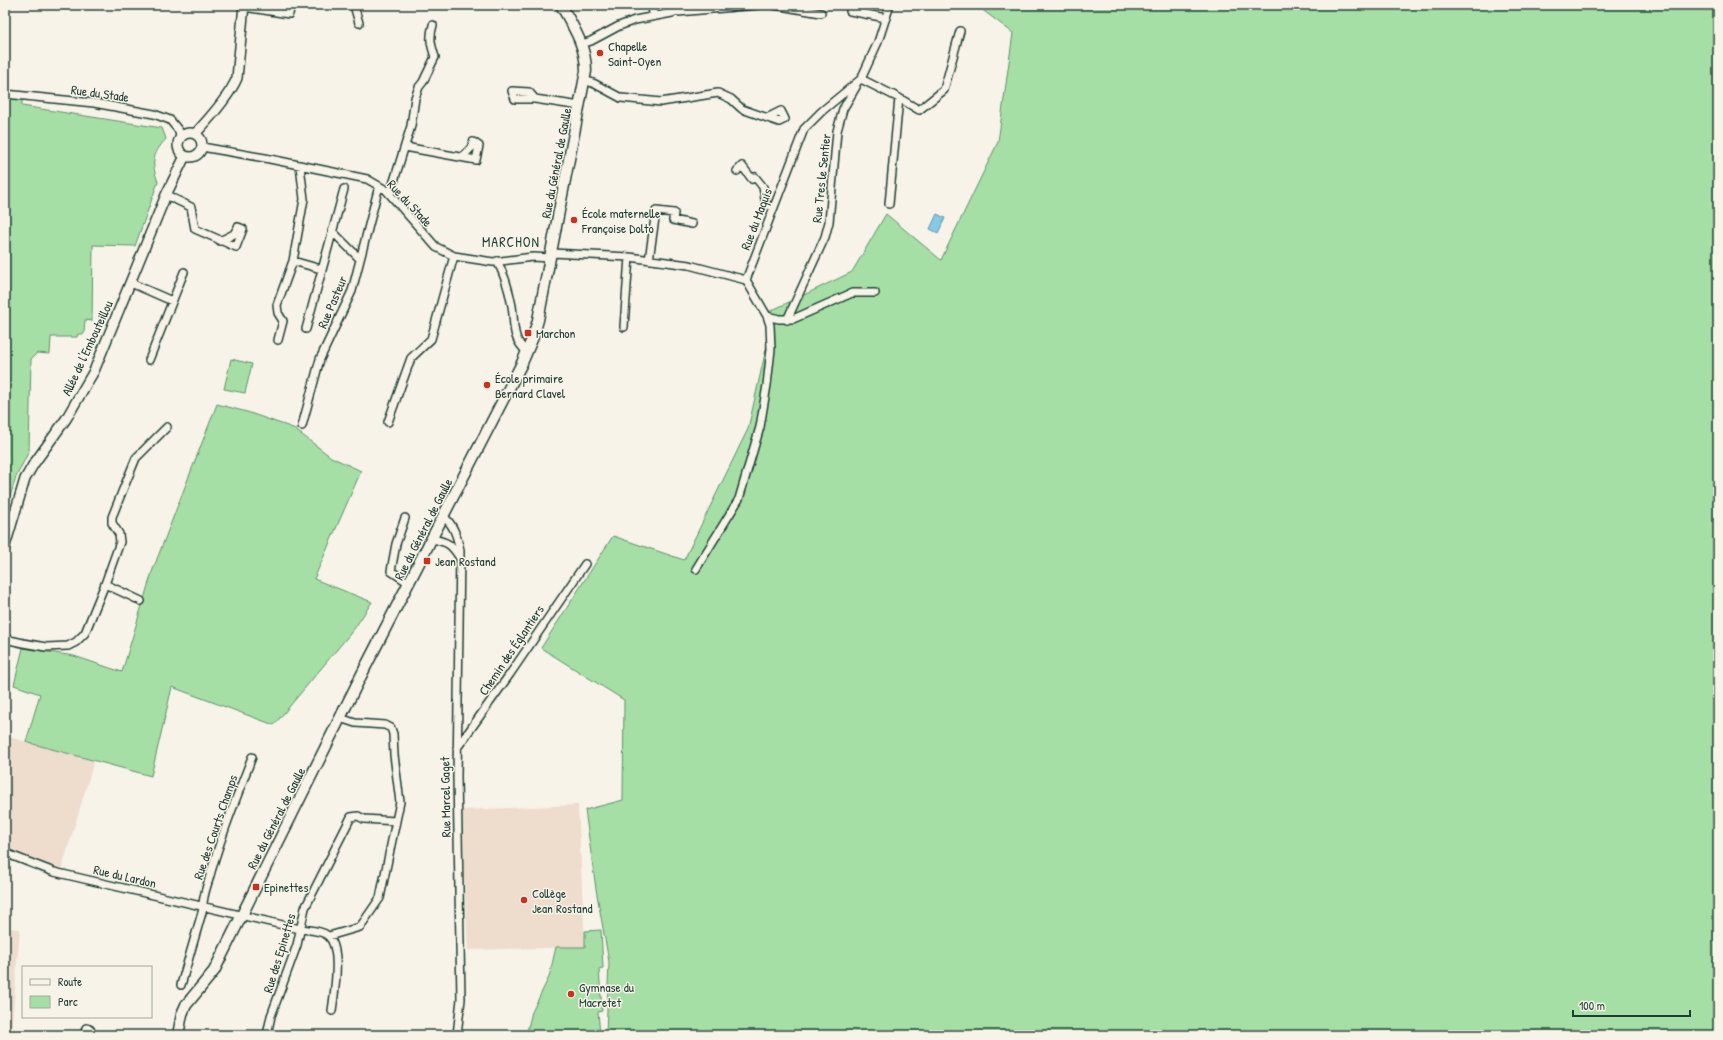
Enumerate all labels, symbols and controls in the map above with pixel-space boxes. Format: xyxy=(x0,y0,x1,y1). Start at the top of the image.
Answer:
place label: Chapelle Saint-Oyen xyxy=(608,37,661,70)
marker: Chapelle Saint-Oyen xyxy=(595,48,605,58)
street label: Rue du Stade xyxy=(70,80,130,106)
street label: Rue du Général de Gaulle xyxy=(536,106,576,220)
street label: Rue Tres le Sentier xyxy=(807,132,835,224)
street label: Rue du Stade xyxy=(384,176,436,230)
street label: Rue du Maquis xyxy=(736,186,776,252)
place label: École maternelle Françoise Dolto xyxy=(581,204,660,237)
marker: École maternelle Françoise Dolto xyxy=(569,215,579,225)
district label: MARCHON xyxy=(482,232,540,251)
street label: Rue Pasteur xyxy=(313,273,351,331)
street label: Allée de l'Embouteillou xyxy=(57,297,117,399)
place label: Marchon xyxy=(536,324,576,342)
marker: Marchon xyxy=(523,328,533,338)
place label: École primaire Bernard Clavel xyxy=(495,369,566,402)
marker: École primaire Bernard Clavel xyxy=(482,380,492,390)
street label: Rue du Général de Gaulle xyxy=(390,475,456,583)
place label: Jean Rostand xyxy=(435,552,496,570)
marker: Jean Rostand xyxy=(422,556,432,566)
street label: Chemin des Églantiers xyxy=(474,601,548,699)
street label: Rue Marcel Gaget xyxy=(435,756,455,837)
street label: Rue du Général de Gaulle xyxy=(243,764,309,872)
street label: Rue des Courts Champs xyxy=(189,772,241,882)
street label: Rue du Lardon xyxy=(92,860,158,892)
place label: Epinettes xyxy=(264,878,308,896)
marker: Epinettes xyxy=(251,882,261,892)
place label: Collège Jean Rostand xyxy=(532,884,593,917)
marker: Collège Jean Rostand xyxy=(519,895,529,905)
street label: Rue des Epinettes xyxy=(258,911,300,995)
legend xyxy=(22,966,152,1018)
text: Route xyxy=(58,973,82,990)
place label: Gymnase du Macretet xyxy=(579,978,634,1011)
marker: Gymnase du Macretet xyxy=(566,989,576,999)
scale bar xyxy=(1573,992,1690,1018)
text: Parc xyxy=(58,993,78,1010)
text: 100 m xyxy=(1579,997,1605,1014)

